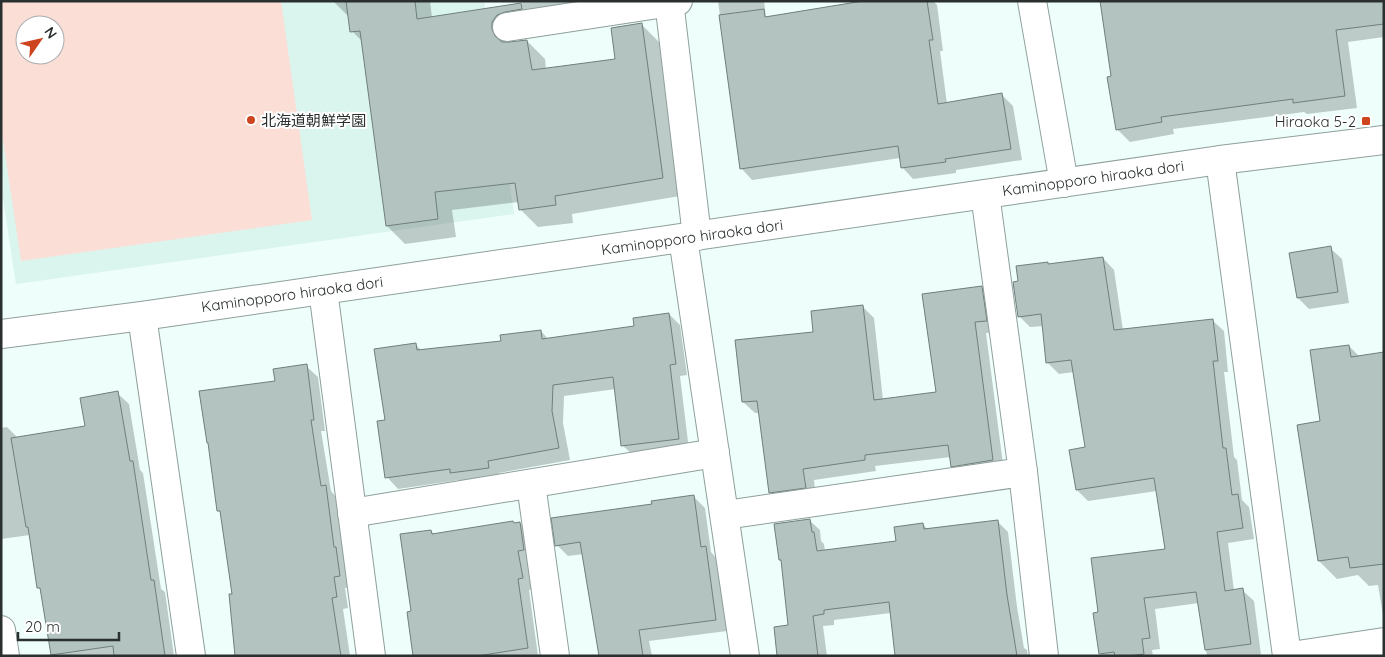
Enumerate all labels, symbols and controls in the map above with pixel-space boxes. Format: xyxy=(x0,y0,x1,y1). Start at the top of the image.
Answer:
north arrow xyxy=(15,15,65,65)
text: N xyxy=(40,23,61,42)
place label: 北海道朝鮮学園 xyxy=(261,111,366,130)
place label: Hiraoka 5-2 xyxy=(1275,112,1356,131)
marker: 北海道朝鮮学園 xyxy=(245,114,257,126)
marker: Hiraoka 5-2 xyxy=(1360,115,1372,127)
street label: Kaminopporo hiraoka dori xyxy=(1001,156,1185,200)
street label: Kaminopporo hiraoka dori xyxy=(600,215,784,259)
street label: Kaminopporo hiraoka dori xyxy=(200,272,384,316)
scale bar xyxy=(18,610,119,642)
text: 20 m xyxy=(25,617,60,636)

